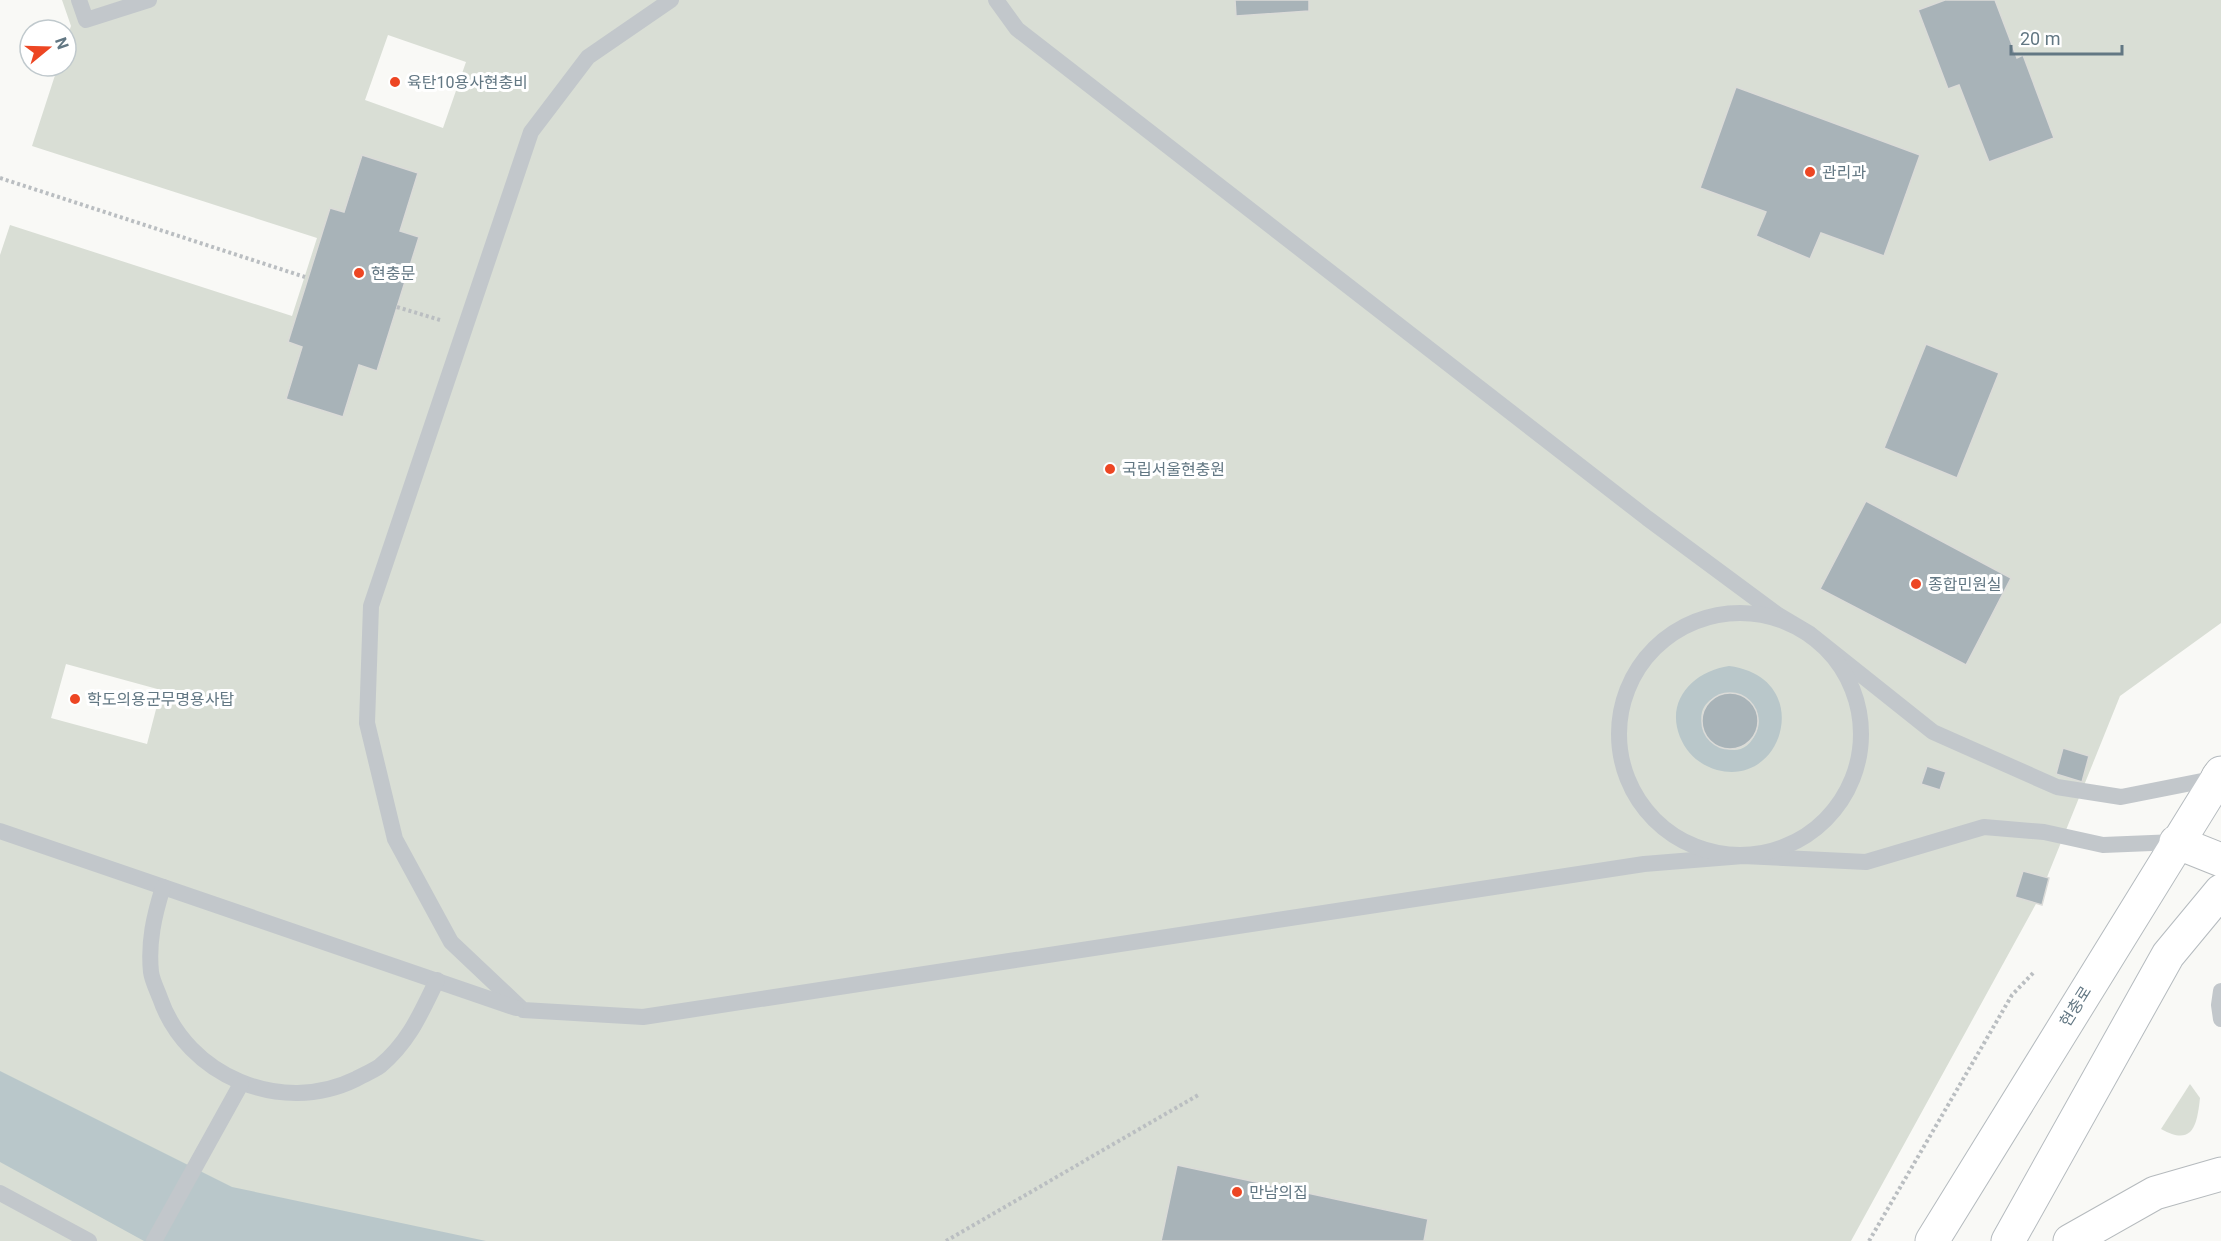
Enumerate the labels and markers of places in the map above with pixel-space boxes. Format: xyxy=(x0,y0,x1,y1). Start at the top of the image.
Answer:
place label: 육탄10용사현충비 xyxy=(407,73,528,92)
marker: 육탄10용사현충비 xyxy=(388,75,402,89)
place label: 관리과 xyxy=(1822,163,1866,182)
marker: 관리과 xyxy=(1803,165,1817,179)
place label: 현충문 xyxy=(371,264,415,283)
marker: 현충문 xyxy=(352,266,366,280)
place label: 국립서울현충원 xyxy=(1122,460,1225,479)
marker: 국립서울현충원 xyxy=(1103,462,1117,476)
place label: 종합민원실 xyxy=(1928,575,2002,594)
marker: 종합민원실 xyxy=(1909,577,1923,591)
place label: 학도의용군무명용사탑 xyxy=(87,690,234,709)
marker: 학도의용군무명용사탑 xyxy=(68,692,82,706)
place label: 만남의집 xyxy=(1249,1183,1308,1202)
marker: 만남의집 xyxy=(1230,1185,1244,1199)

